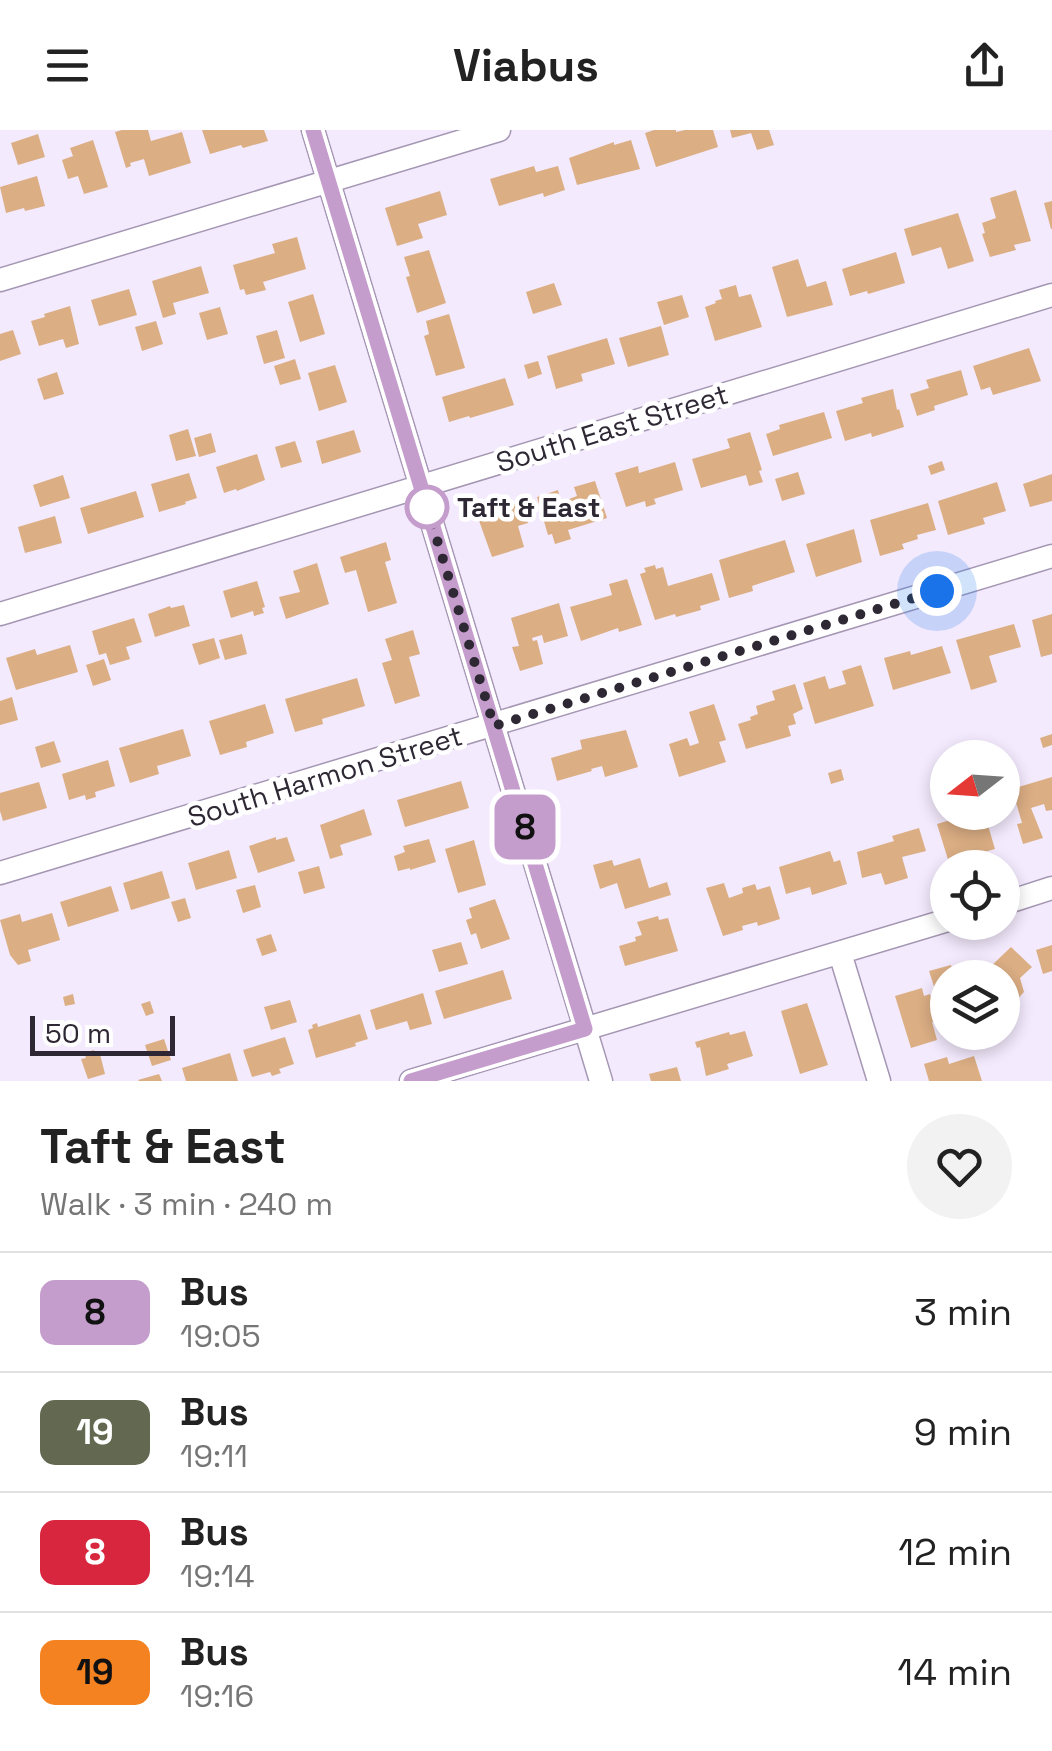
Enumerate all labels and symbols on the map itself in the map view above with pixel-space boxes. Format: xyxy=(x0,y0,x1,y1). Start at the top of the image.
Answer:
street label: South East Street xyxy=(492,376,732,480)
marker: Taft & East xyxy=(406,486,448,528)
place label: Taft & East xyxy=(457,489,600,525)
your location xyxy=(912,566,962,616)
street label: South Harmon Street xyxy=(183,717,467,835)
north arrow xyxy=(930,740,1020,830)
line badge: 8 xyxy=(492,794,558,860)
scale bar xyxy=(30,1011,175,1056)

